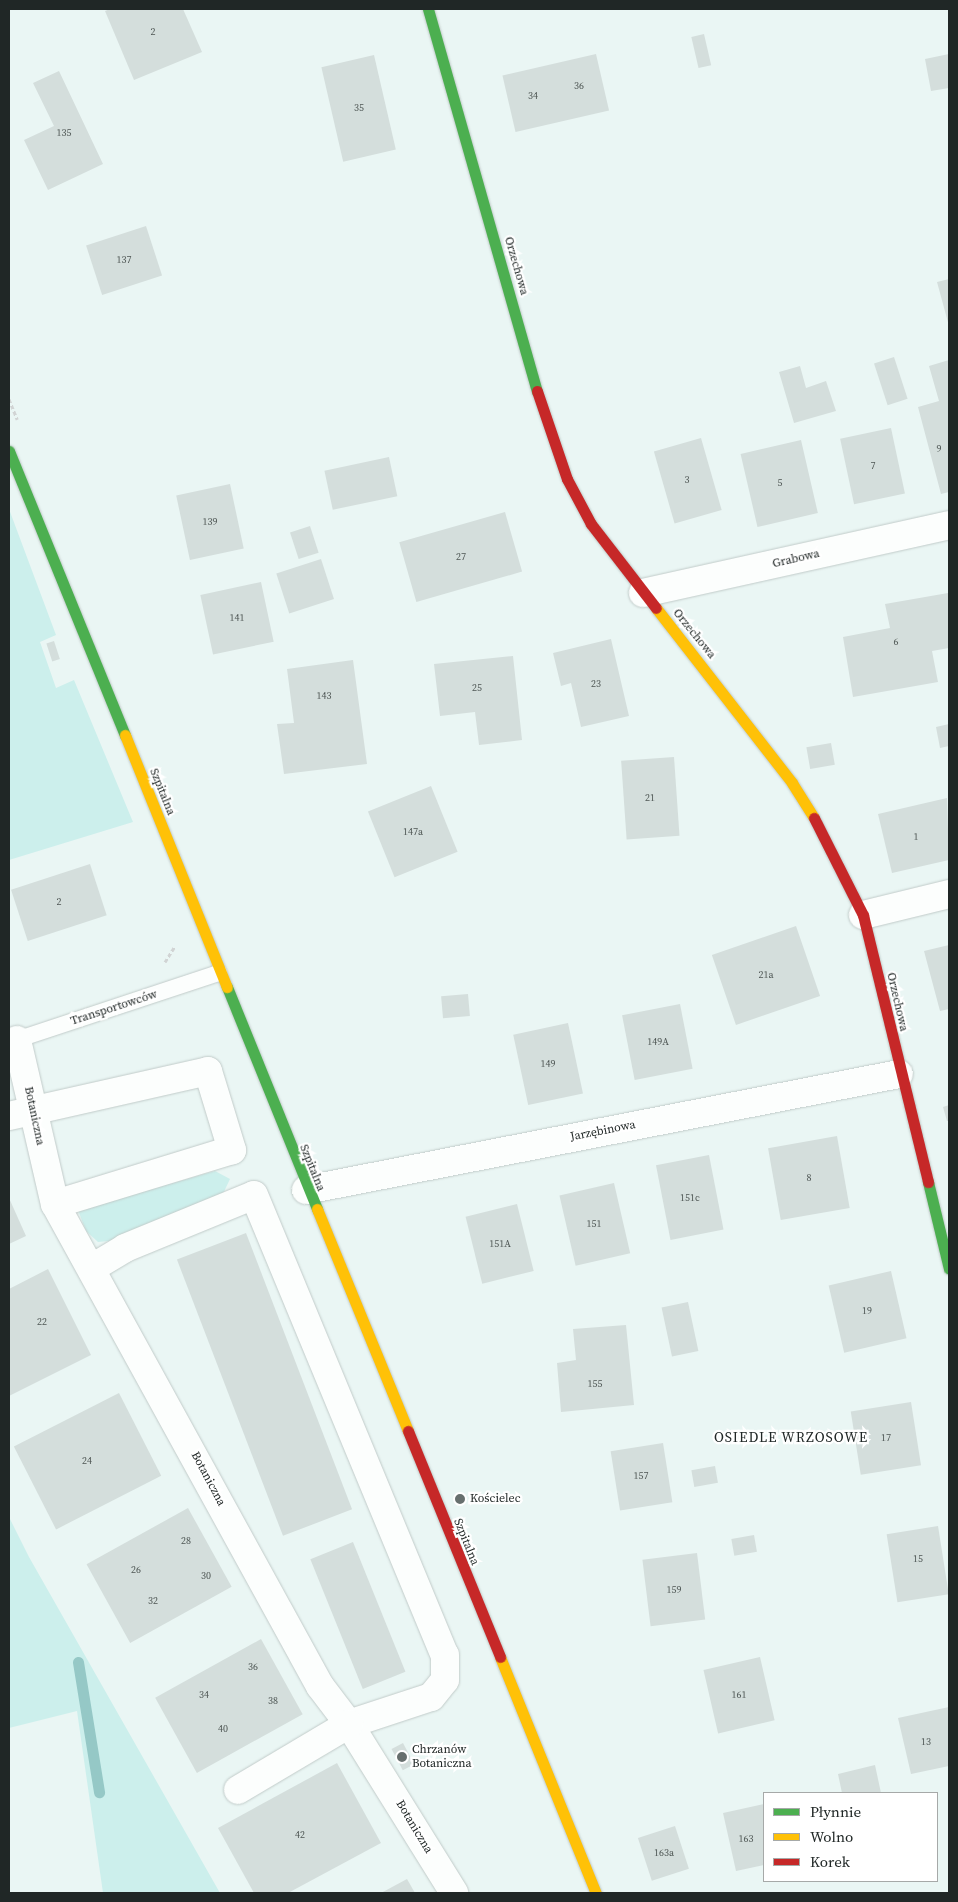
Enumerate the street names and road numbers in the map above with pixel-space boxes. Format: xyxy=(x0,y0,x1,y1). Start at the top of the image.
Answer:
street label: Orzechowa xyxy=(501,235,531,297)
street label: Grabowa xyxy=(771,547,821,571)
street label: Orzechowa xyxy=(670,606,718,662)
street label: Szpitalna xyxy=(146,767,178,817)
street label: Orzechowa xyxy=(883,971,911,1033)
street label: Transportowców xyxy=(69,987,159,1029)
street label: Botaniczna xyxy=(21,1085,47,1147)
street label: Jarzębinowa xyxy=(569,1118,637,1144)
street label: Szpitalna xyxy=(296,1143,328,1193)
street label: Botaniczna xyxy=(188,1449,228,1509)
street label: Szpitalna xyxy=(450,1517,482,1567)
street label: Botaniczna xyxy=(393,1798,435,1856)

